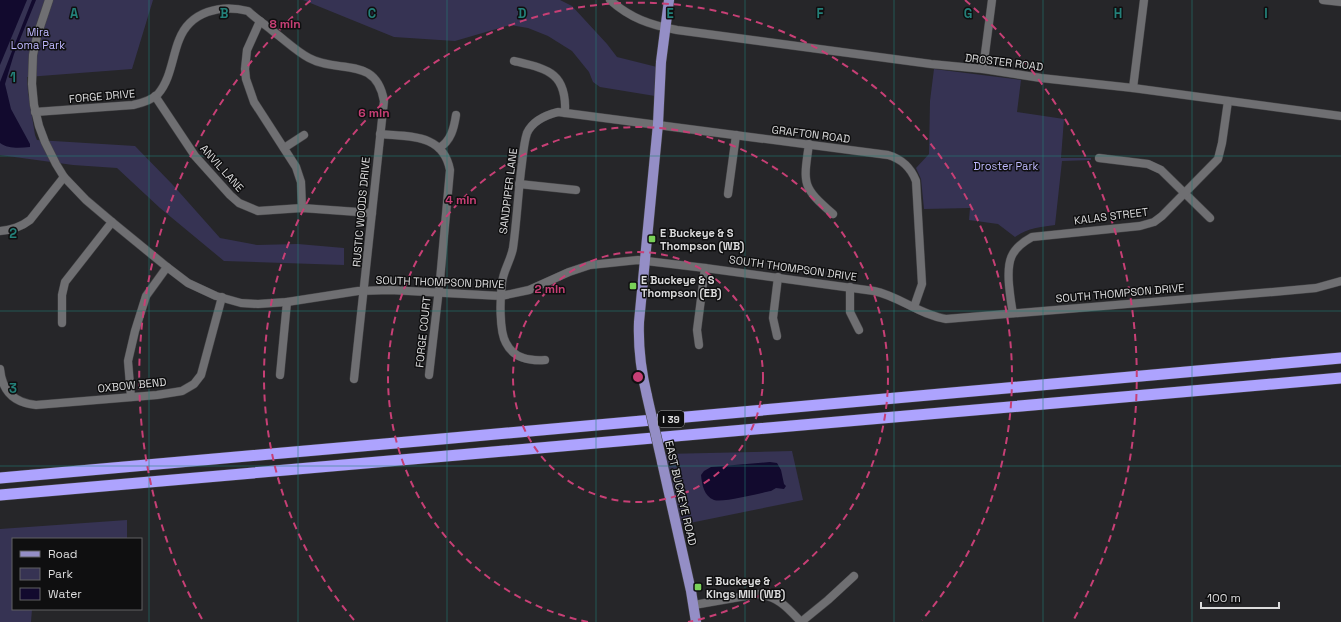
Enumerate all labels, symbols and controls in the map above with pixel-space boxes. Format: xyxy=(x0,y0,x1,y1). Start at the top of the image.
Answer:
text: A xyxy=(70,5,79,22)
text: B xyxy=(220,5,229,22)
text: C xyxy=(368,5,376,22)
text: D xyxy=(518,5,527,22)
text: E xyxy=(666,5,674,22)
text: F xyxy=(817,5,824,22)
text: G xyxy=(964,5,972,22)
text: H xyxy=(1114,5,1122,22)
text: I xyxy=(1264,5,1268,22)
text: 8 min xyxy=(269,16,301,32)
park label: Mira Loma Park xyxy=(11,25,65,52)
street label: DROSTER ROAD xyxy=(964,50,1044,74)
text: 1 xyxy=(10,69,16,86)
street label: FORGE DRIVE xyxy=(68,86,136,106)
text: 6 min xyxy=(358,105,390,121)
street label: GRAFTON ROAD xyxy=(771,122,851,146)
street label: ANVIL LANE xyxy=(197,141,247,195)
street label: SANDPIPER LANE xyxy=(496,147,520,235)
street label: RUSTIC WOODS DRIVE xyxy=(349,156,373,268)
park label: Droster Park xyxy=(974,159,1039,173)
text: 4 min xyxy=(445,192,477,208)
street label: KALAS STREET xyxy=(1073,204,1149,228)
text: 2 xyxy=(9,225,17,242)
place label: E Buckeye & S Thompson (WB) xyxy=(660,226,744,254)
marker: E Buckeye & S Thompson (WB) xyxy=(647,234,657,244)
street label: SOUTH THOMPSON DRIVE xyxy=(728,252,858,284)
street label: SOUTH THOMPSON DRIVE xyxy=(375,273,505,291)
place label: E Buckeye & S Thompson (EB) xyxy=(641,273,721,301)
street label: SOUTH THOMPSON DRIVE xyxy=(1055,280,1185,306)
text: 2 min xyxy=(534,281,566,297)
marker: E Buckeye & S Thompson (EB) xyxy=(628,281,638,291)
street label: FORGE COURT xyxy=(412,295,434,368)
centre of rings xyxy=(631,370,645,384)
street label: OXBOW BEND xyxy=(97,374,167,396)
text: 3 xyxy=(9,380,17,397)
road number: I 39 xyxy=(658,411,684,427)
street label: EAST BUCKEYE ROAD xyxy=(662,439,700,547)
legend xyxy=(12,538,142,610)
text: Road xyxy=(48,546,77,562)
text: Park xyxy=(48,566,73,582)
place label: E Buckeye & Kings Mill (WB) xyxy=(706,574,785,602)
marker: E Buckeye & Kings Mill (WB) xyxy=(693,582,703,592)
scale bar xyxy=(1201,584,1279,610)
text: Water xyxy=(48,586,82,602)
text: 100 m xyxy=(1207,590,1241,606)

